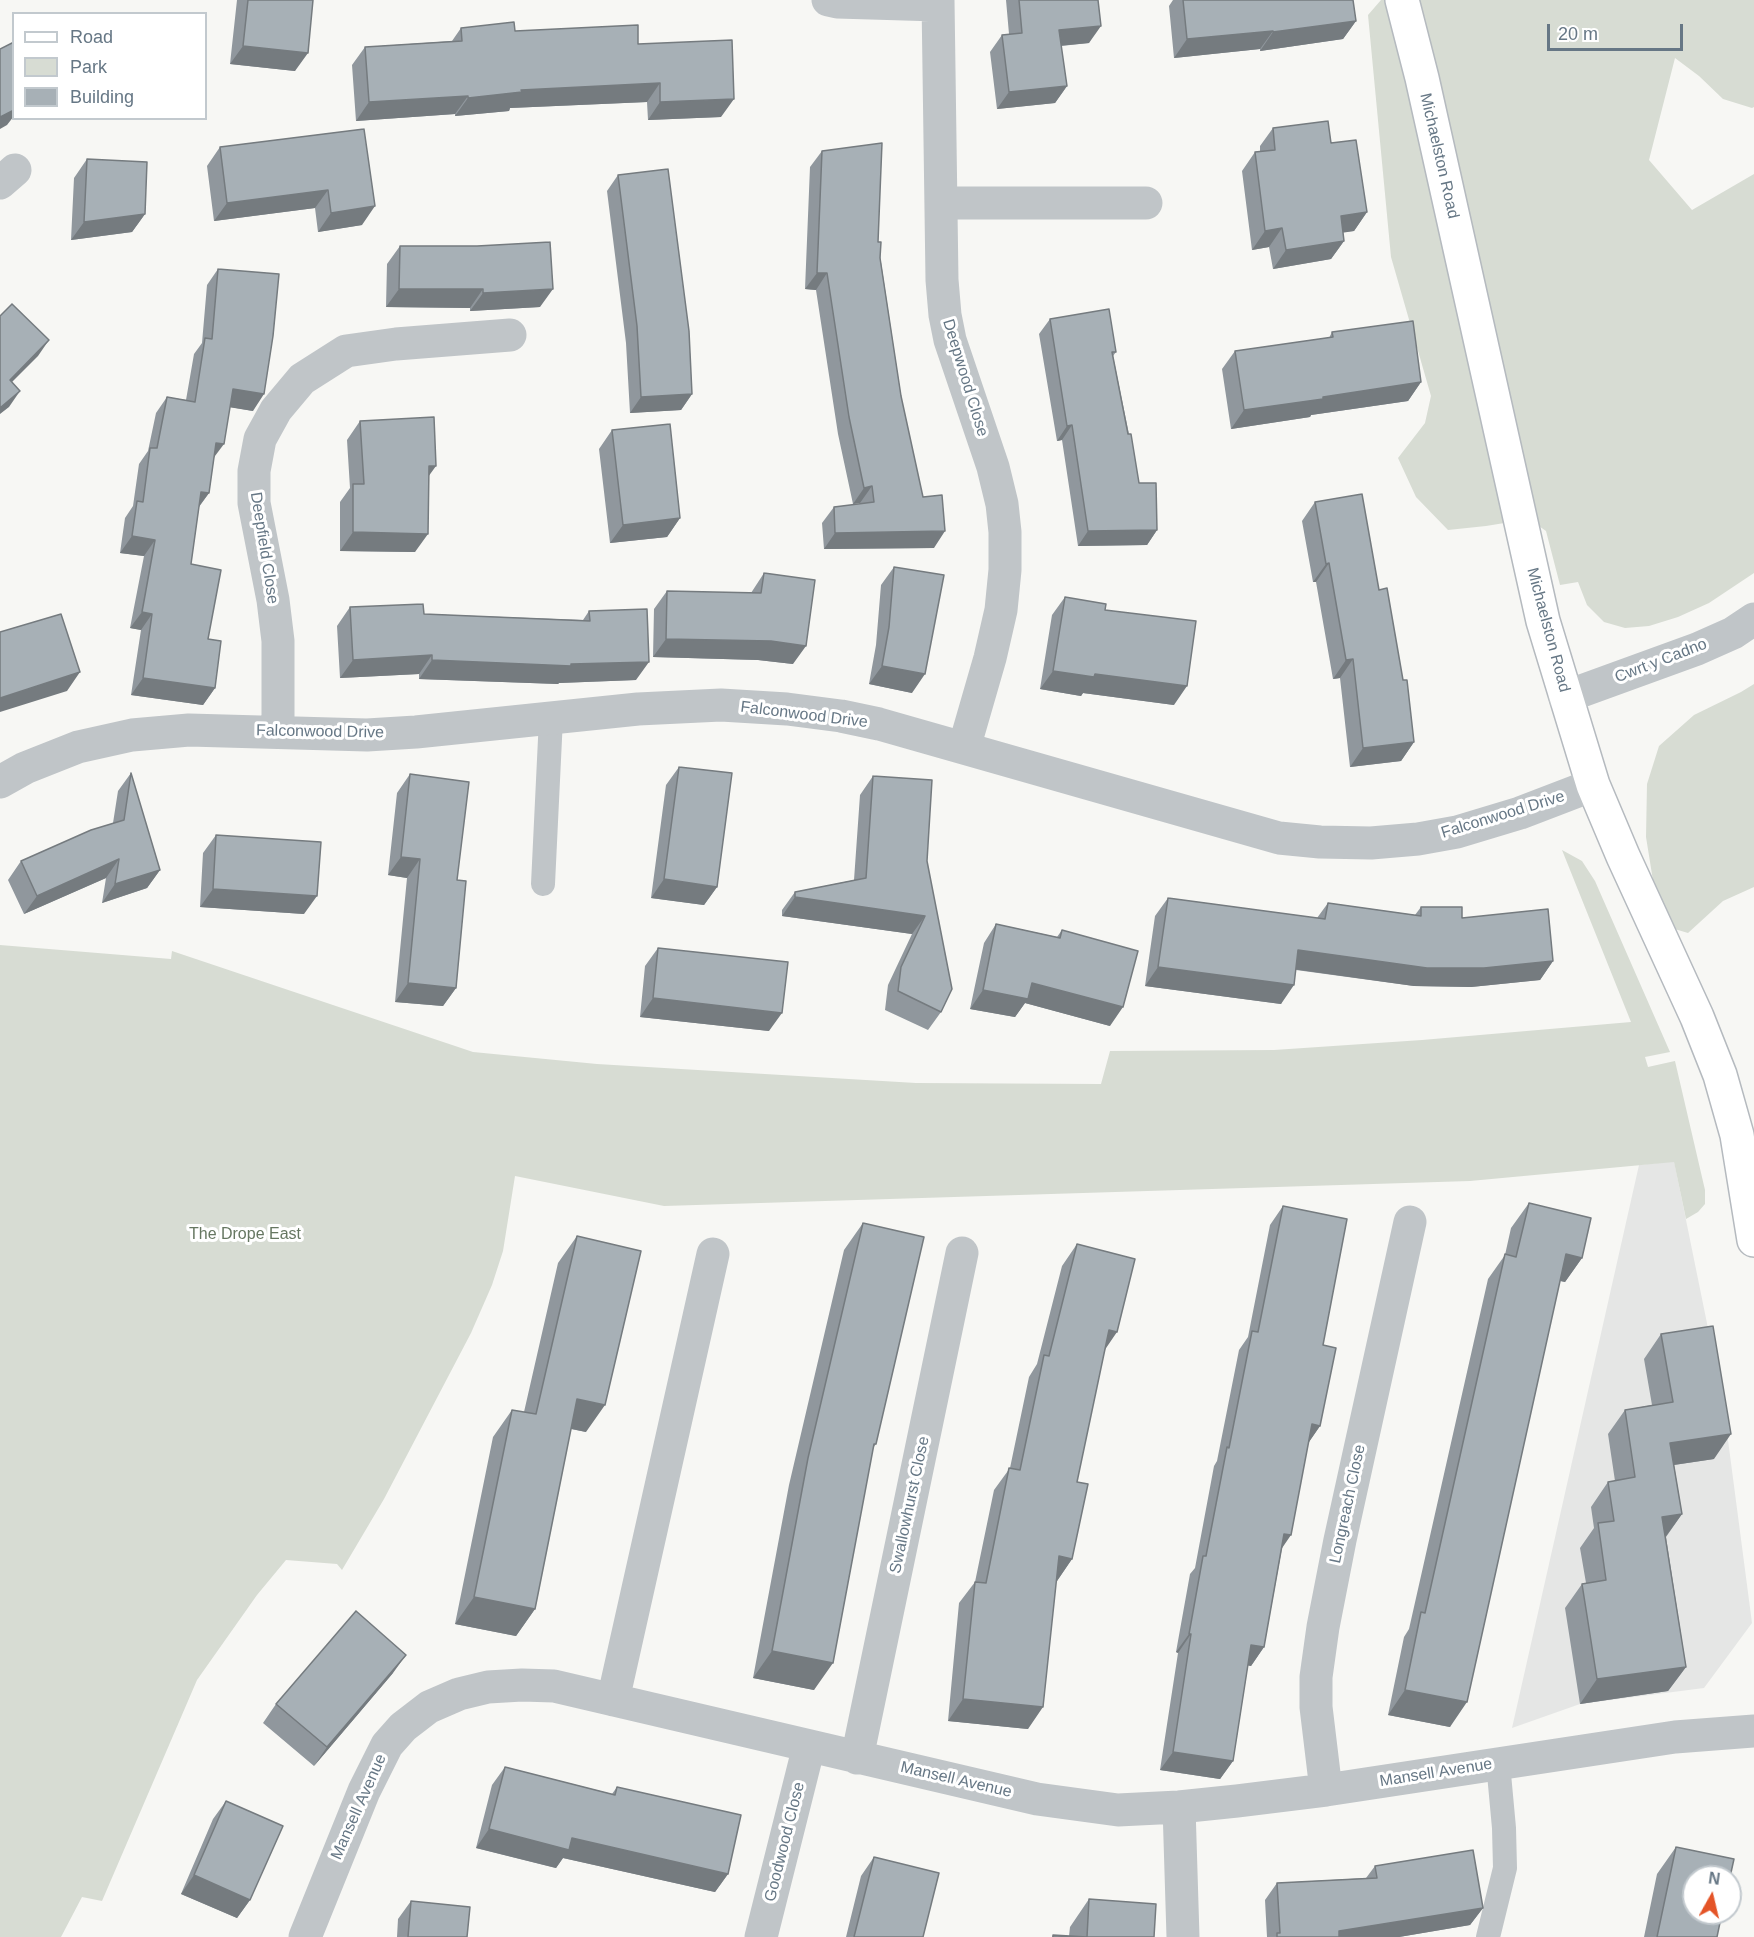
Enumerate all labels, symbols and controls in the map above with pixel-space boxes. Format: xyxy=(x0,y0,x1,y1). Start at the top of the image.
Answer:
legend xyxy=(12,12,207,120)
scale bar xyxy=(1550,12,1686,50)
text: 20 m xyxy=(1558,24,1598,44)
text: Road xyxy=(70,27,113,47)
text: Park xyxy=(70,57,107,77)
text: Building xyxy=(70,87,134,107)
street label: Michaelston Road xyxy=(1415,91,1463,221)
street label: Deepwood Close xyxy=(938,317,992,439)
street label: Deepfield Close xyxy=(246,491,282,605)
street label: Michaelston Road xyxy=(1522,566,1574,694)
street label: Cwrt y Cadno xyxy=(1612,635,1710,687)
street label: Falconwood Drive xyxy=(739,698,869,732)
street label: Falconwood Drive xyxy=(256,721,384,743)
street label: Falconwood Drive xyxy=(1439,787,1567,843)
park label: The Drope East xyxy=(189,1225,301,1245)
street label: Swallowhurst Close xyxy=(886,1435,934,1575)
street label: Longreach Close xyxy=(1326,1443,1370,1565)
street label: Mansell Avenue xyxy=(327,1751,391,1863)
street label: Mansell Avenue xyxy=(1378,1755,1494,1791)
street label: Mansell Avenue xyxy=(899,1758,1013,1802)
street label: Goodwood Close xyxy=(761,1780,809,1904)
north arrow xyxy=(1682,1865,1742,1925)
text: N xyxy=(1707,1869,1721,1888)

